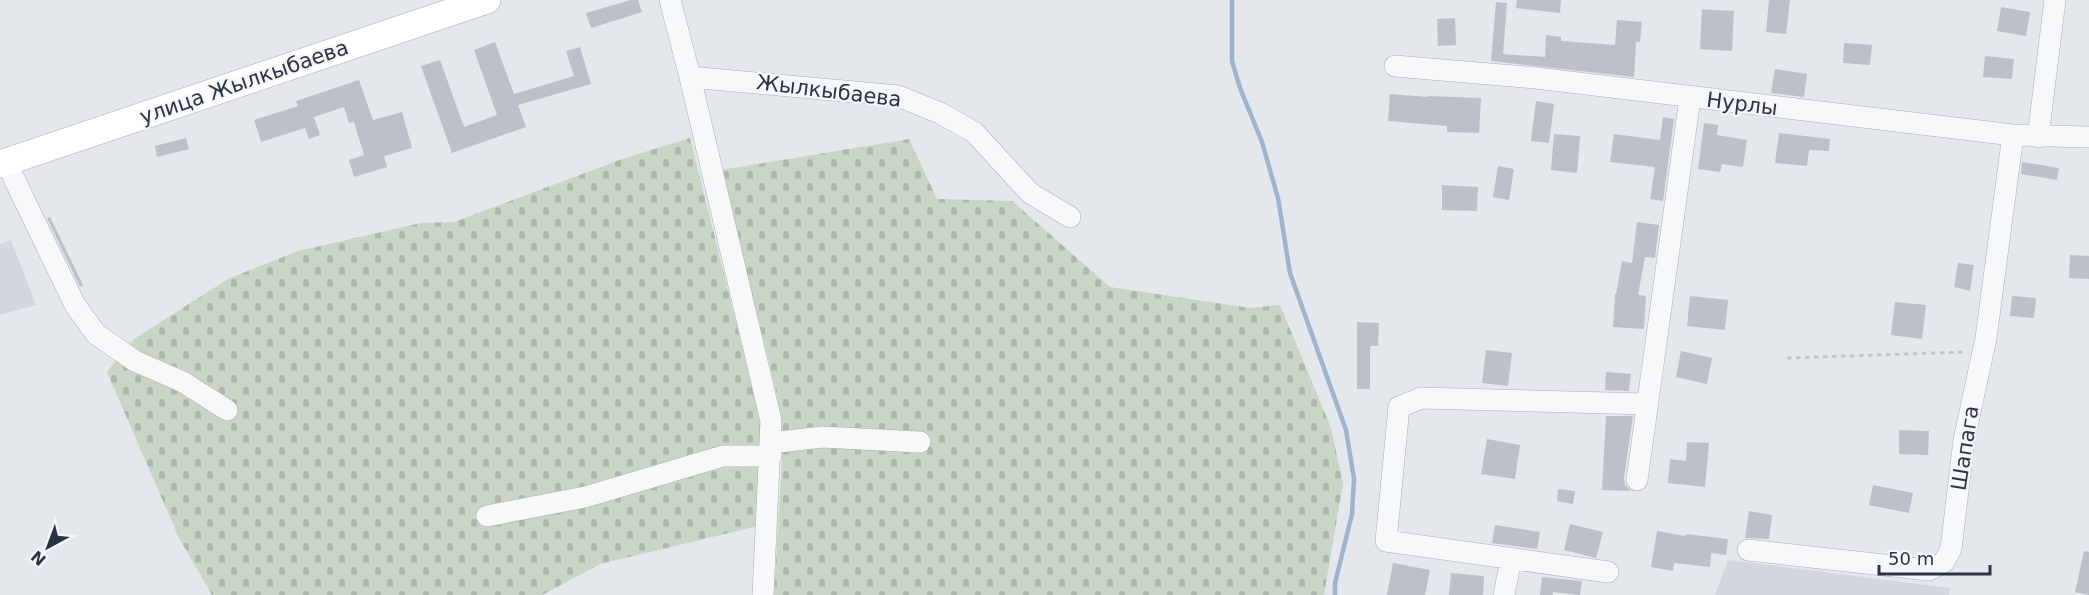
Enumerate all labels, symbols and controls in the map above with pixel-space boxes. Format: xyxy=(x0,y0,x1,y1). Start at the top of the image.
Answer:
street label: улица Жылкыбаева xyxy=(136,35,352,129)
street label: Жылкыбаева xyxy=(755,70,903,112)
street label: Нурлы xyxy=(1705,88,1779,120)
street label: Шапага xyxy=(1946,404,1984,492)
north arrow xyxy=(18,517,78,577)
scale bar xyxy=(1879,538,1990,576)
text: N xyxy=(27,546,50,570)
text: 50 m xyxy=(1888,548,1934,569)

